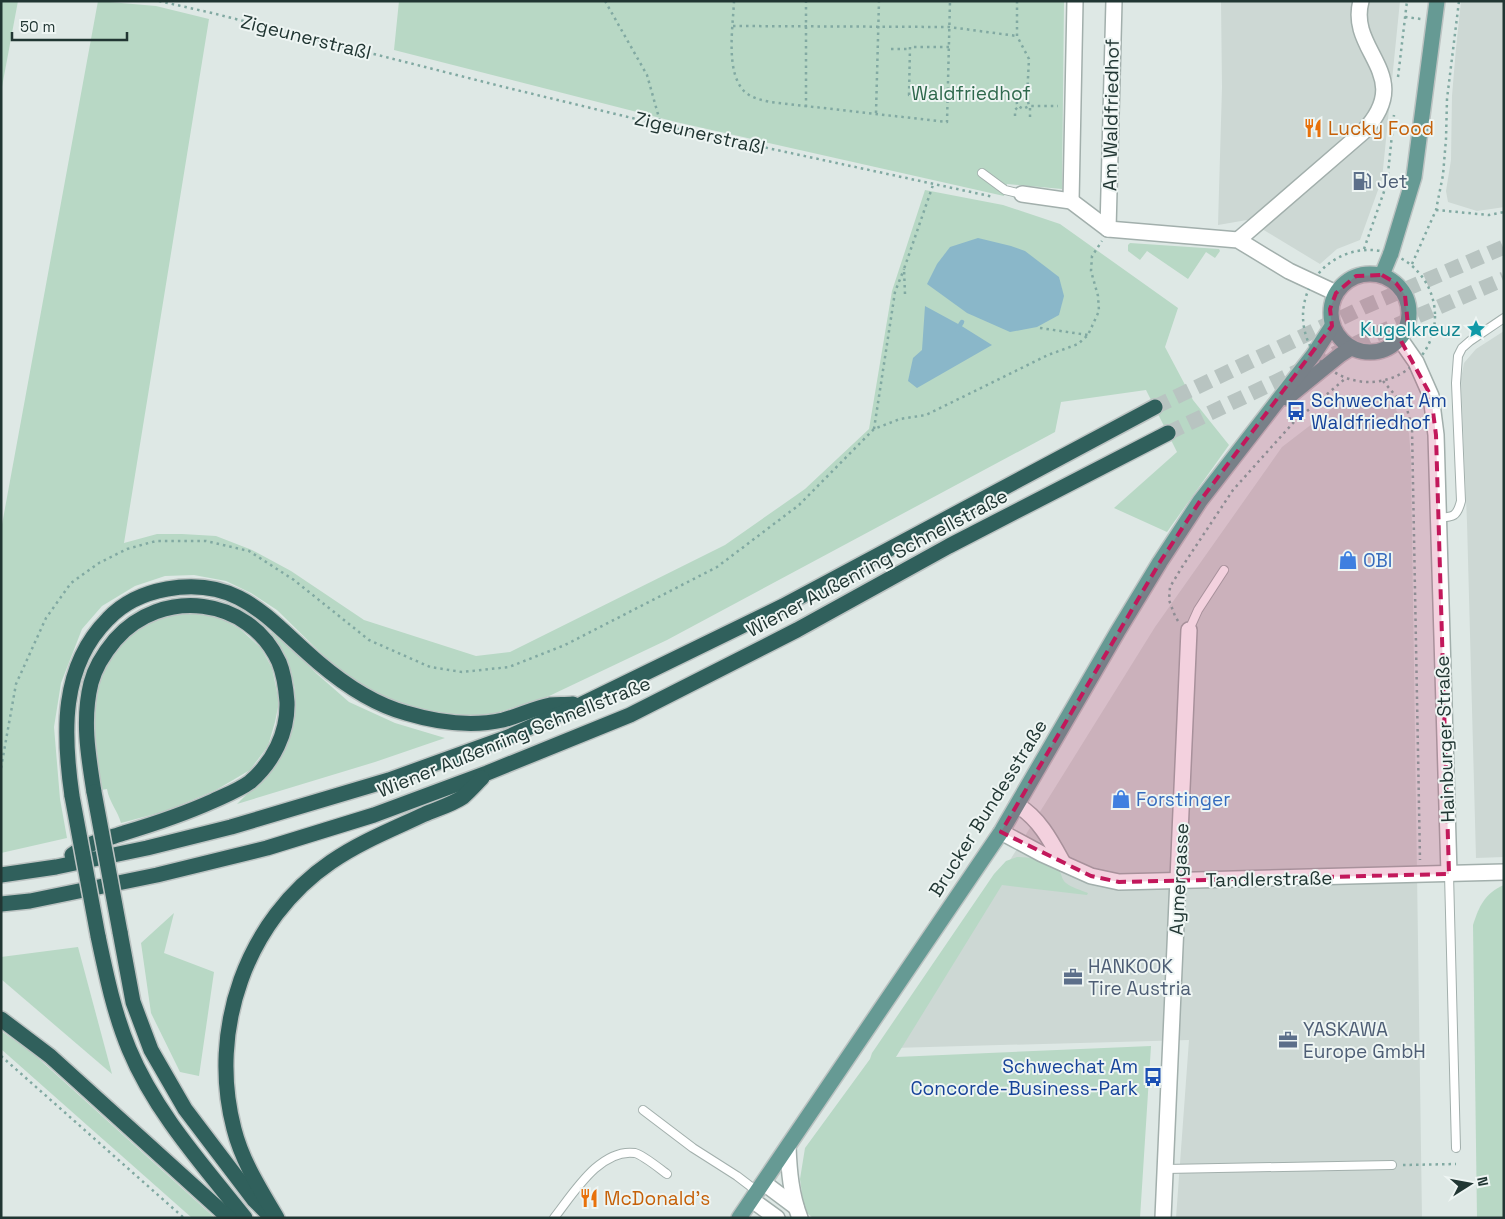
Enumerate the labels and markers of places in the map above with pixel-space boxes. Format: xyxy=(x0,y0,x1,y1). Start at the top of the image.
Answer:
place label: Lucky Food xyxy=(1328,116,1434,141)
restaurant icon: Lucky Food xyxy=(1302,117,1324,139)
place label: Jet xyxy=(1377,169,1407,194)
fuel station icon: Jet xyxy=(1351,170,1373,192)
place label: Kugelkreuz xyxy=(1360,317,1461,342)
place icon: Kugelkreuz xyxy=(1465,318,1487,340)
place label: Schwechat Am Waldfriedhof xyxy=(1311,388,1447,435)
bus stop icon: Schwechat Am Waldfriedhof xyxy=(1285,400,1307,422)
place label: OBI xyxy=(1363,548,1392,573)
shop icon: OBI xyxy=(1337,549,1359,571)
place label: Forstinger xyxy=(1136,787,1230,812)
shop icon: Forstinger xyxy=(1110,788,1132,810)
place label: HANKOOK Tire Austria xyxy=(1088,954,1191,1001)
office icon: HANKOOK Tire Austria xyxy=(1062,966,1084,988)
place label: YASKAWA Europe GmbH xyxy=(1303,1017,1426,1064)
office icon: YASKAWA Europe GmbH xyxy=(1277,1029,1299,1051)
place label: Schwechat Am Concorde-Business-Park xyxy=(910,1054,1138,1101)
bus stop icon: Schwechat Am Concorde-Business-Park xyxy=(1142,1066,1164,1088)
place label: McDonald's xyxy=(604,1186,710,1211)
restaurant icon: McDonald's xyxy=(578,1187,600,1209)

